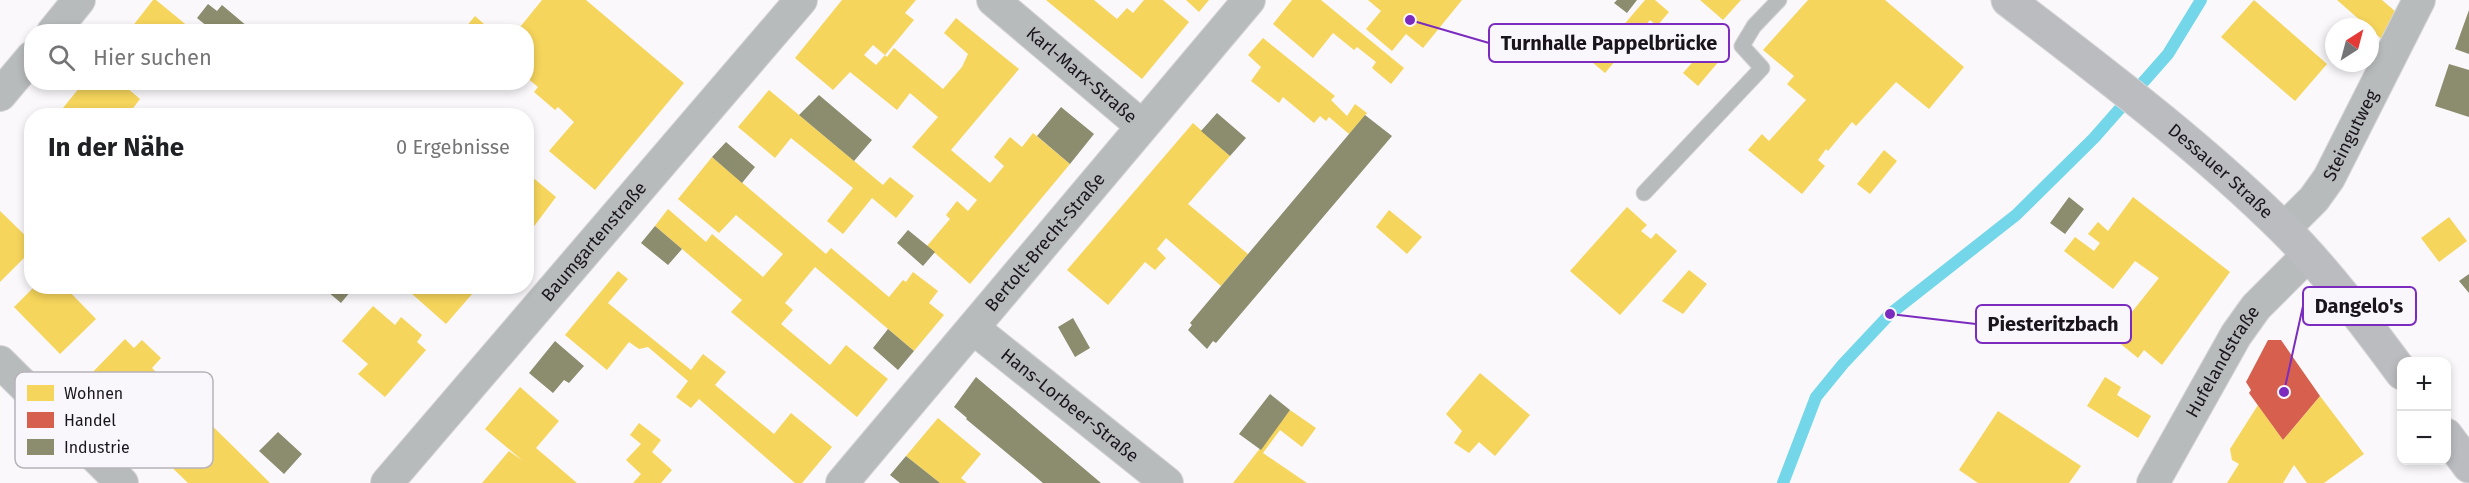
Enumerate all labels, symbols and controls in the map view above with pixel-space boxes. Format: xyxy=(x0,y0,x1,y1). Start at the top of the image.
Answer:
north arrow xyxy=(2325,18,2379,72)
street label: Karl-Marx-Straße xyxy=(1022,22,1141,128)
search box xyxy=(24,24,534,90)
callout: Turnhalle Pappelbrücke xyxy=(1489,24,1729,62)
text: Turnhalle Pappelbrücke xyxy=(1501,31,1717,55)
icon: search xyxy=(45,41,78,74)
text: Hier suchen xyxy=(93,44,212,71)
street label: Steingutweg xyxy=(2318,85,2383,185)
street label: Dessauer Straße xyxy=(2164,119,2278,223)
text: In der Nähe xyxy=(48,132,184,163)
text: 0 Ergebnisse xyxy=(396,135,510,159)
street label: Bertolt-Brecht-Straße xyxy=(980,168,1110,316)
street label: Baumgartenstraße xyxy=(537,177,651,306)
callout: Dangelo's xyxy=(2303,287,2416,325)
text: Dangelo's xyxy=(2315,294,2404,318)
street label: Hufelandstraße xyxy=(2181,301,2264,421)
callout: Piesteritzbach xyxy=(1976,305,2131,343)
text: Piesteritzbach xyxy=(1987,312,2119,336)
street label: Hans-Lorbeer-Straße xyxy=(996,344,1143,467)
map controls xyxy=(2397,357,2451,465)
button: + xyxy=(2397,357,2451,411)
legend xyxy=(15,372,213,468)
text: Wohnen xyxy=(64,384,123,403)
text: Handel xyxy=(64,411,116,430)
button: − xyxy=(2397,411,2451,465)
text: Industrie xyxy=(64,438,130,457)

